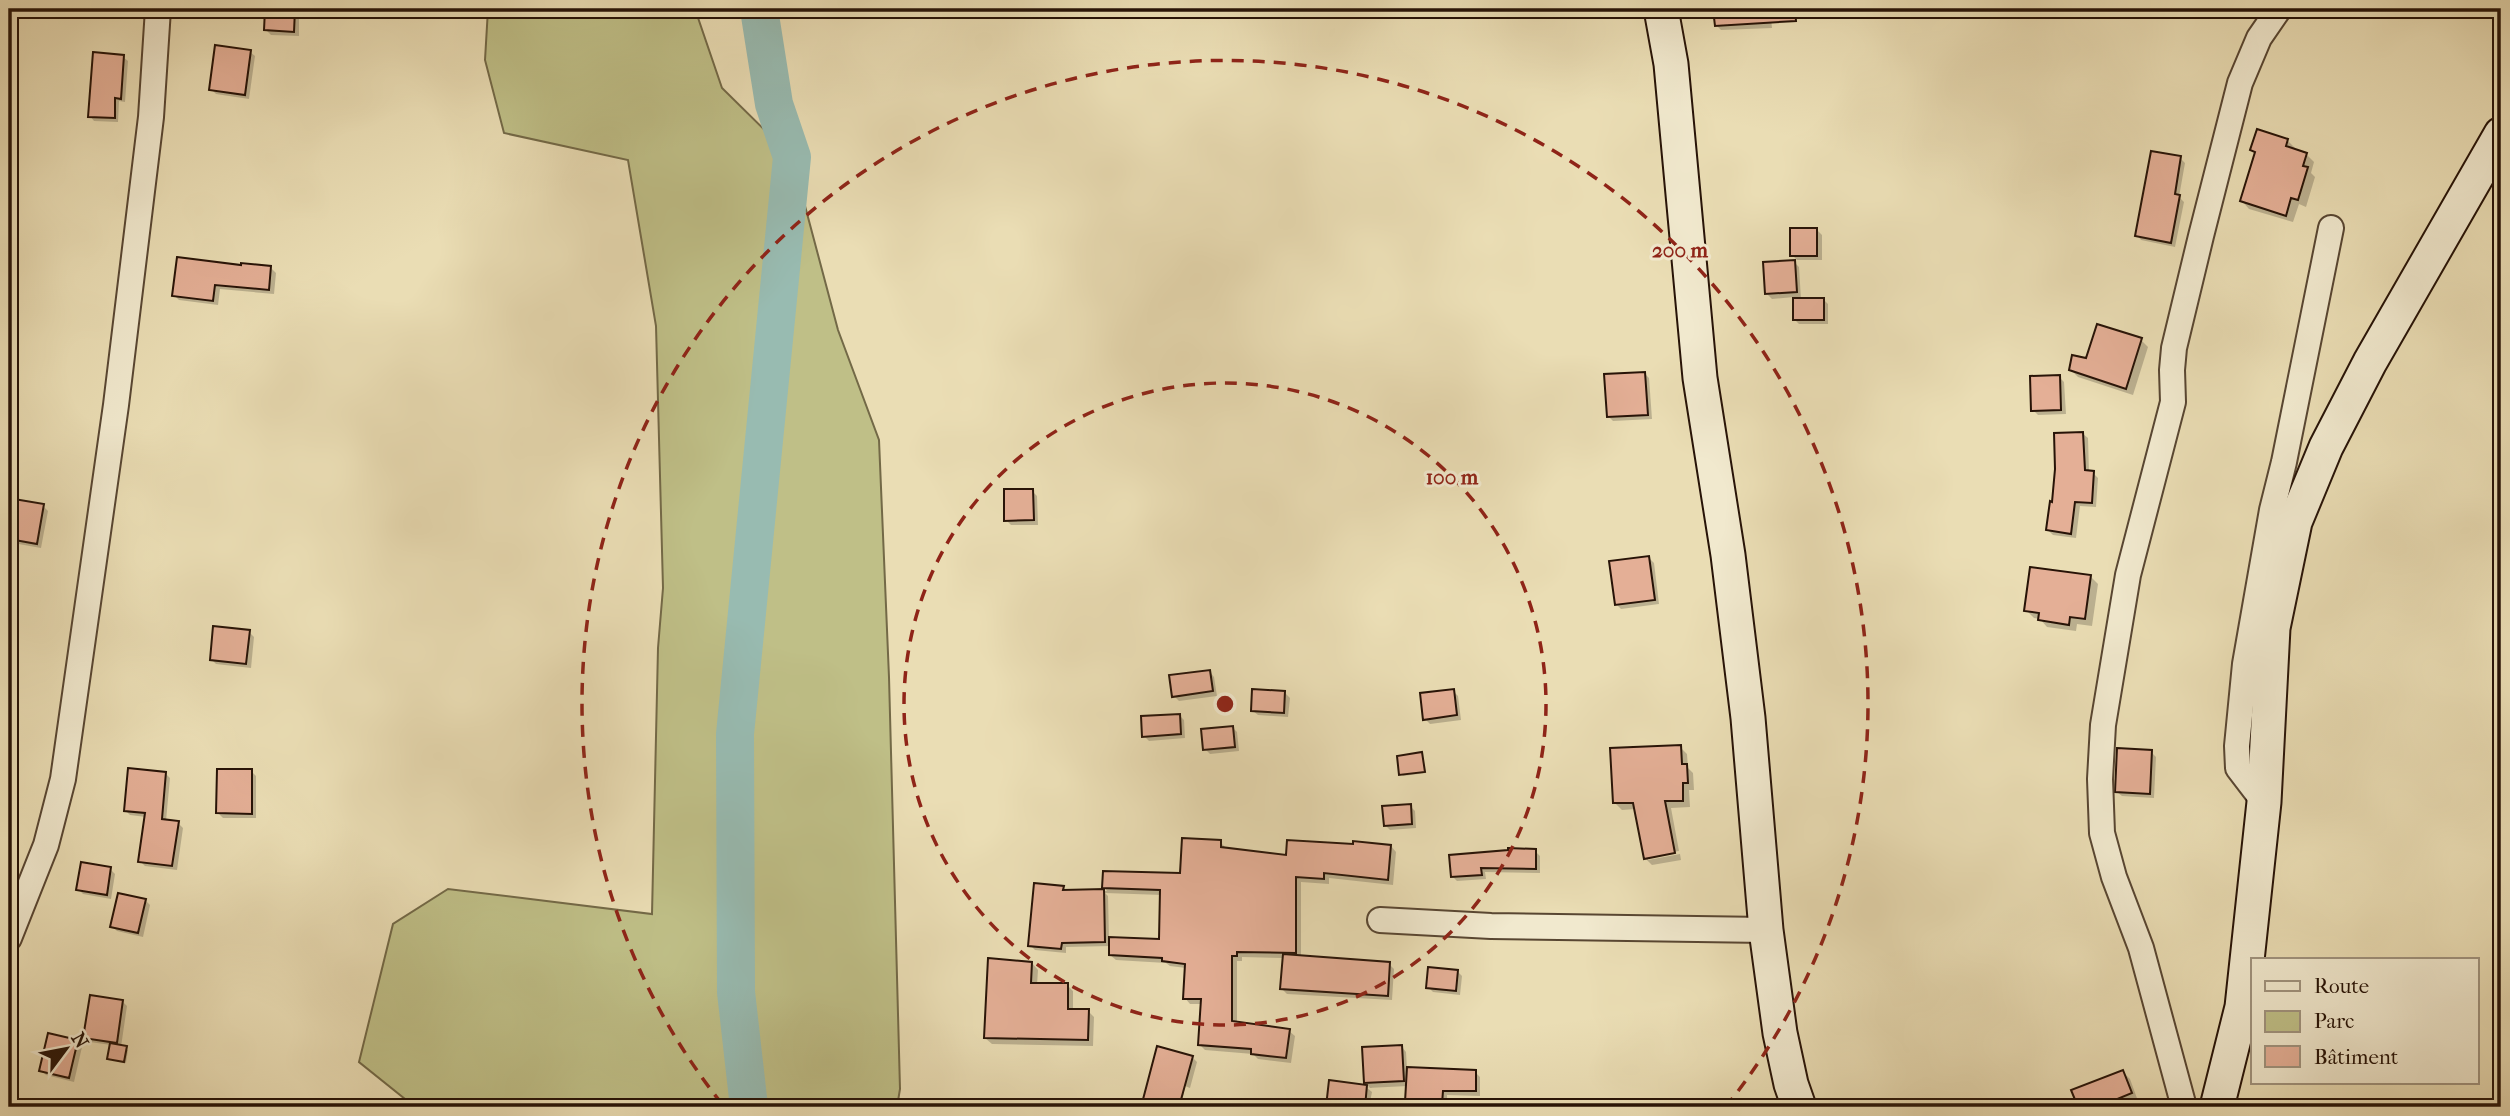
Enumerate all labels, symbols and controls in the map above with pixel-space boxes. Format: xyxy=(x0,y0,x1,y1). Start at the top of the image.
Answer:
text: 200 m xyxy=(1652,238,1709,262)
text: 100 m xyxy=(1426,465,1479,489)
centre of rings xyxy=(1213,692,1237,716)
legend xyxy=(2251,958,2478,1084)
text: Route xyxy=(2314,974,2369,998)
text: Parc xyxy=(2314,1009,2354,1033)
north arrow xyxy=(32,1014,102,1084)
text: N xyxy=(66,1029,93,1053)
text: Bâtiment xyxy=(2314,1045,2399,1069)

